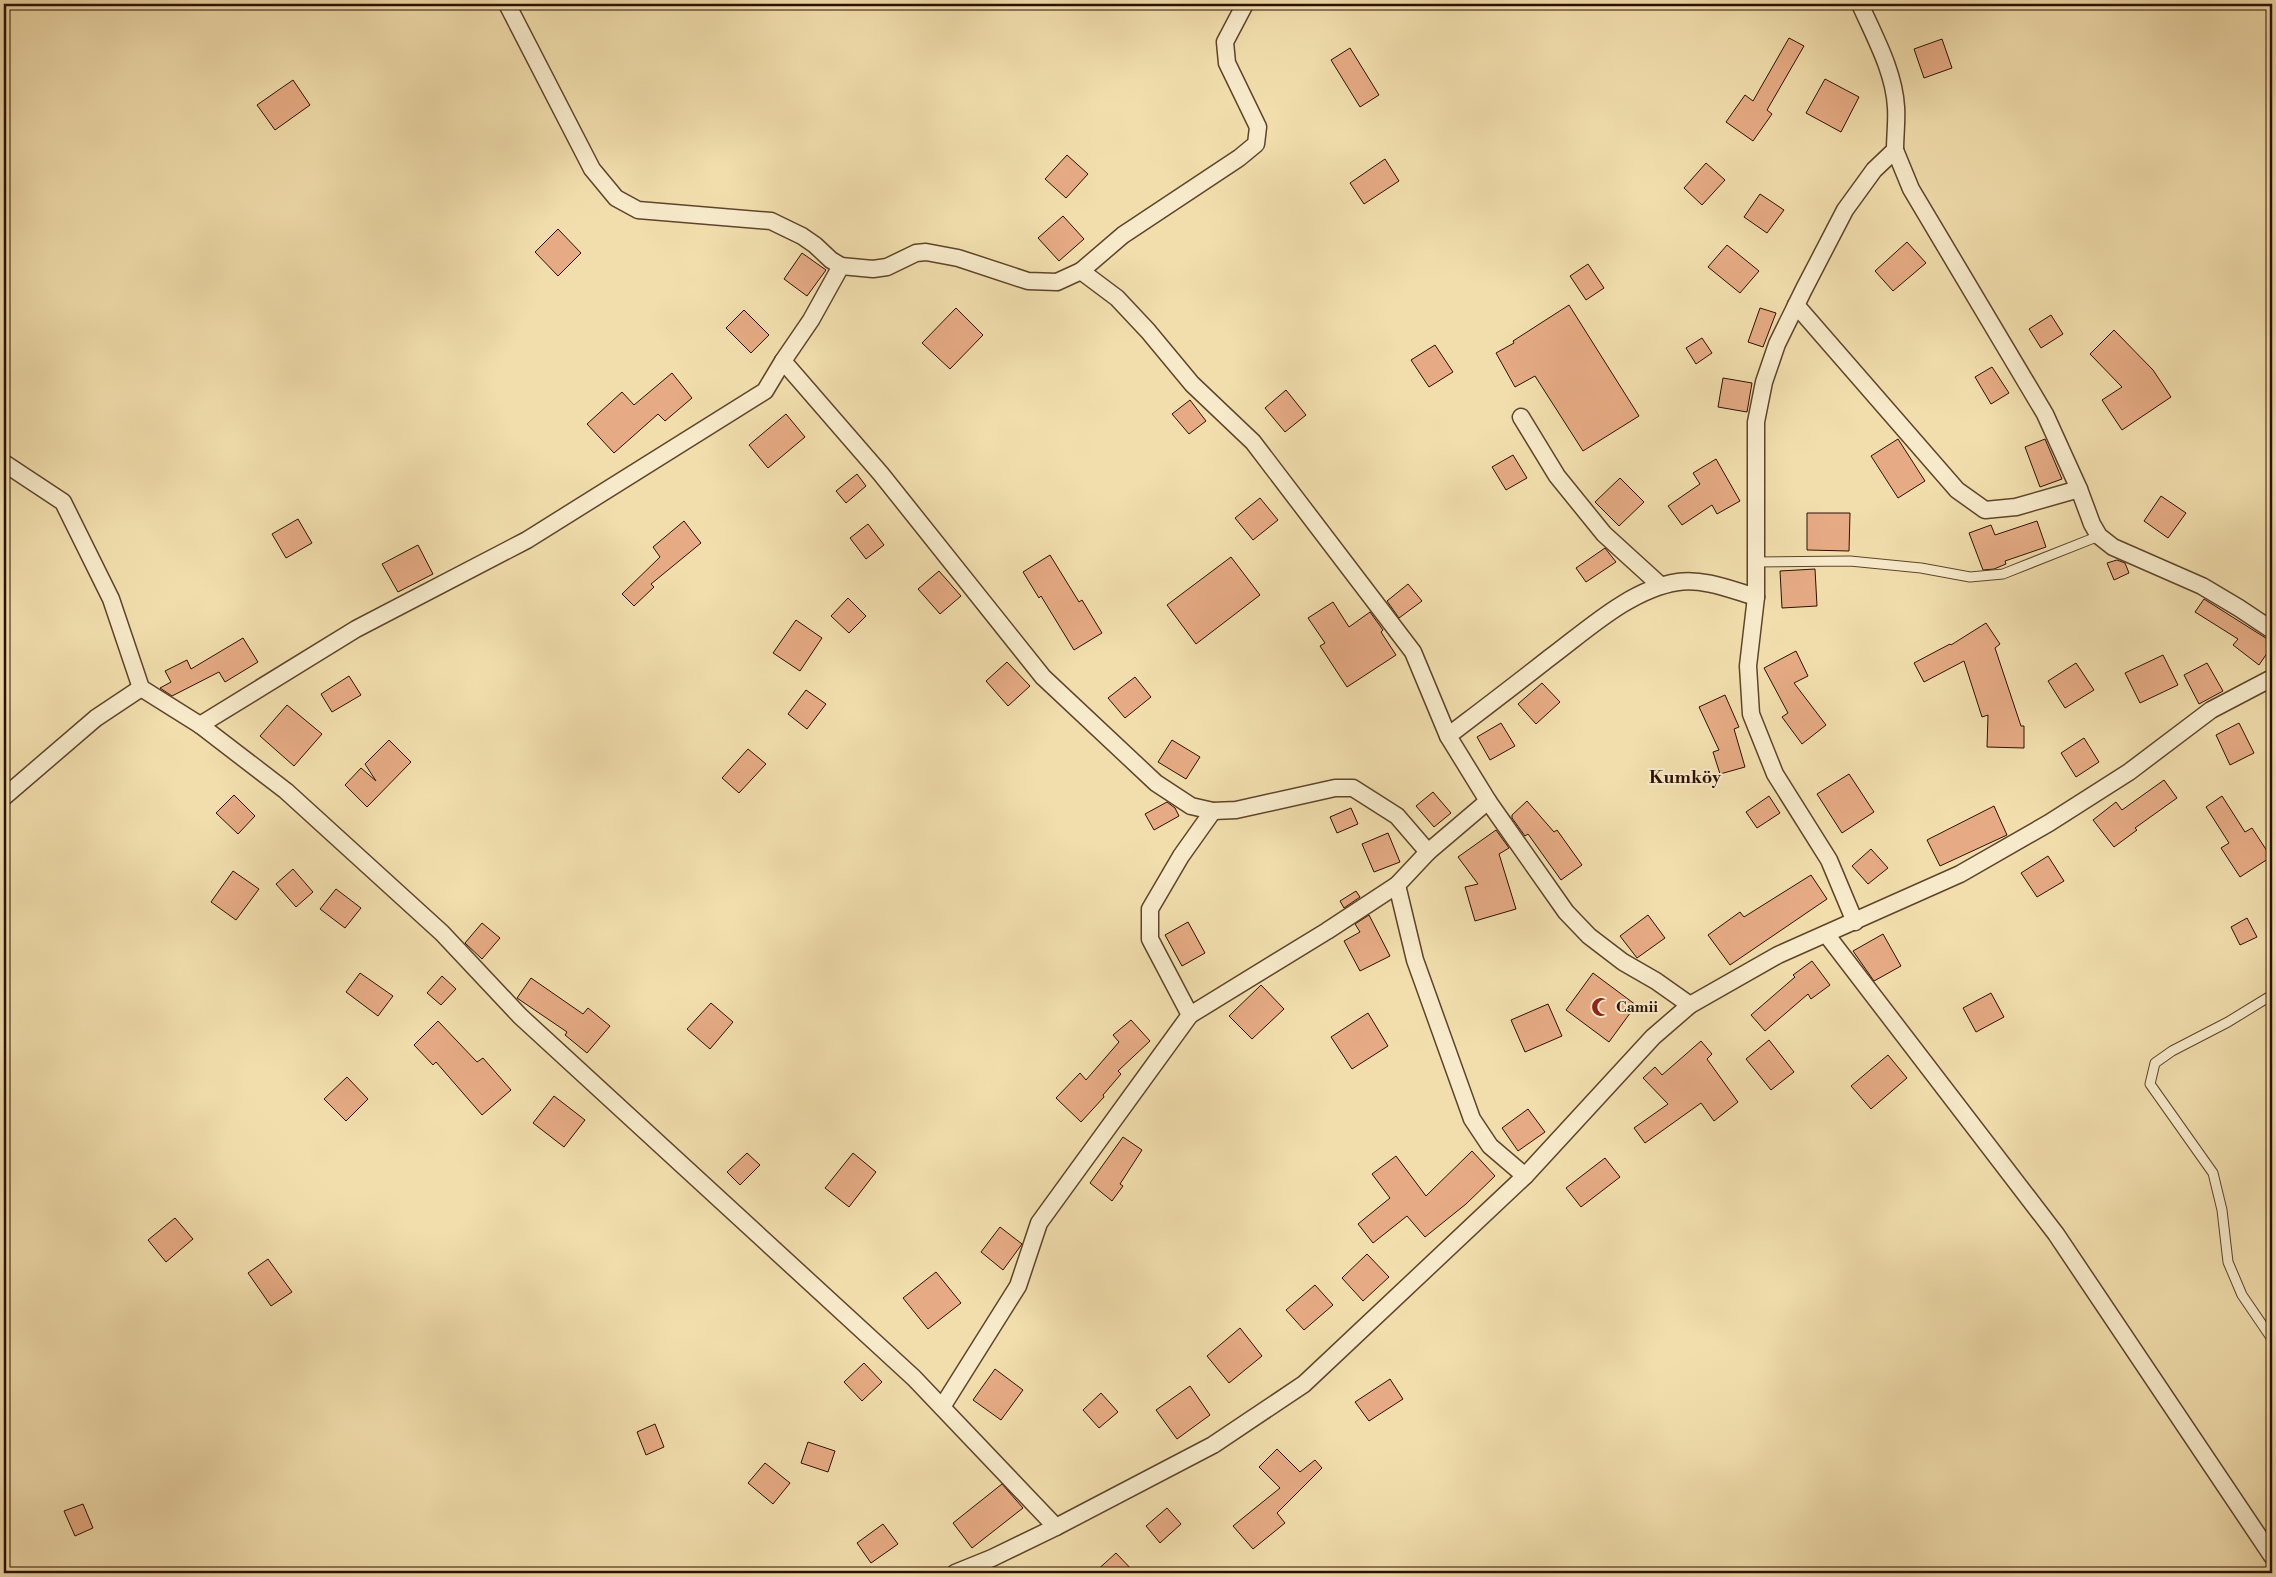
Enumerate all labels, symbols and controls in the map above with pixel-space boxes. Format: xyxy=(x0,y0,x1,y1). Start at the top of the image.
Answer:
district label: Kumköy xyxy=(1649,766,1722,789)
mosque icon: Camii xyxy=(1590,996,1612,1018)
place label: Camii xyxy=(1616,998,1658,1017)

